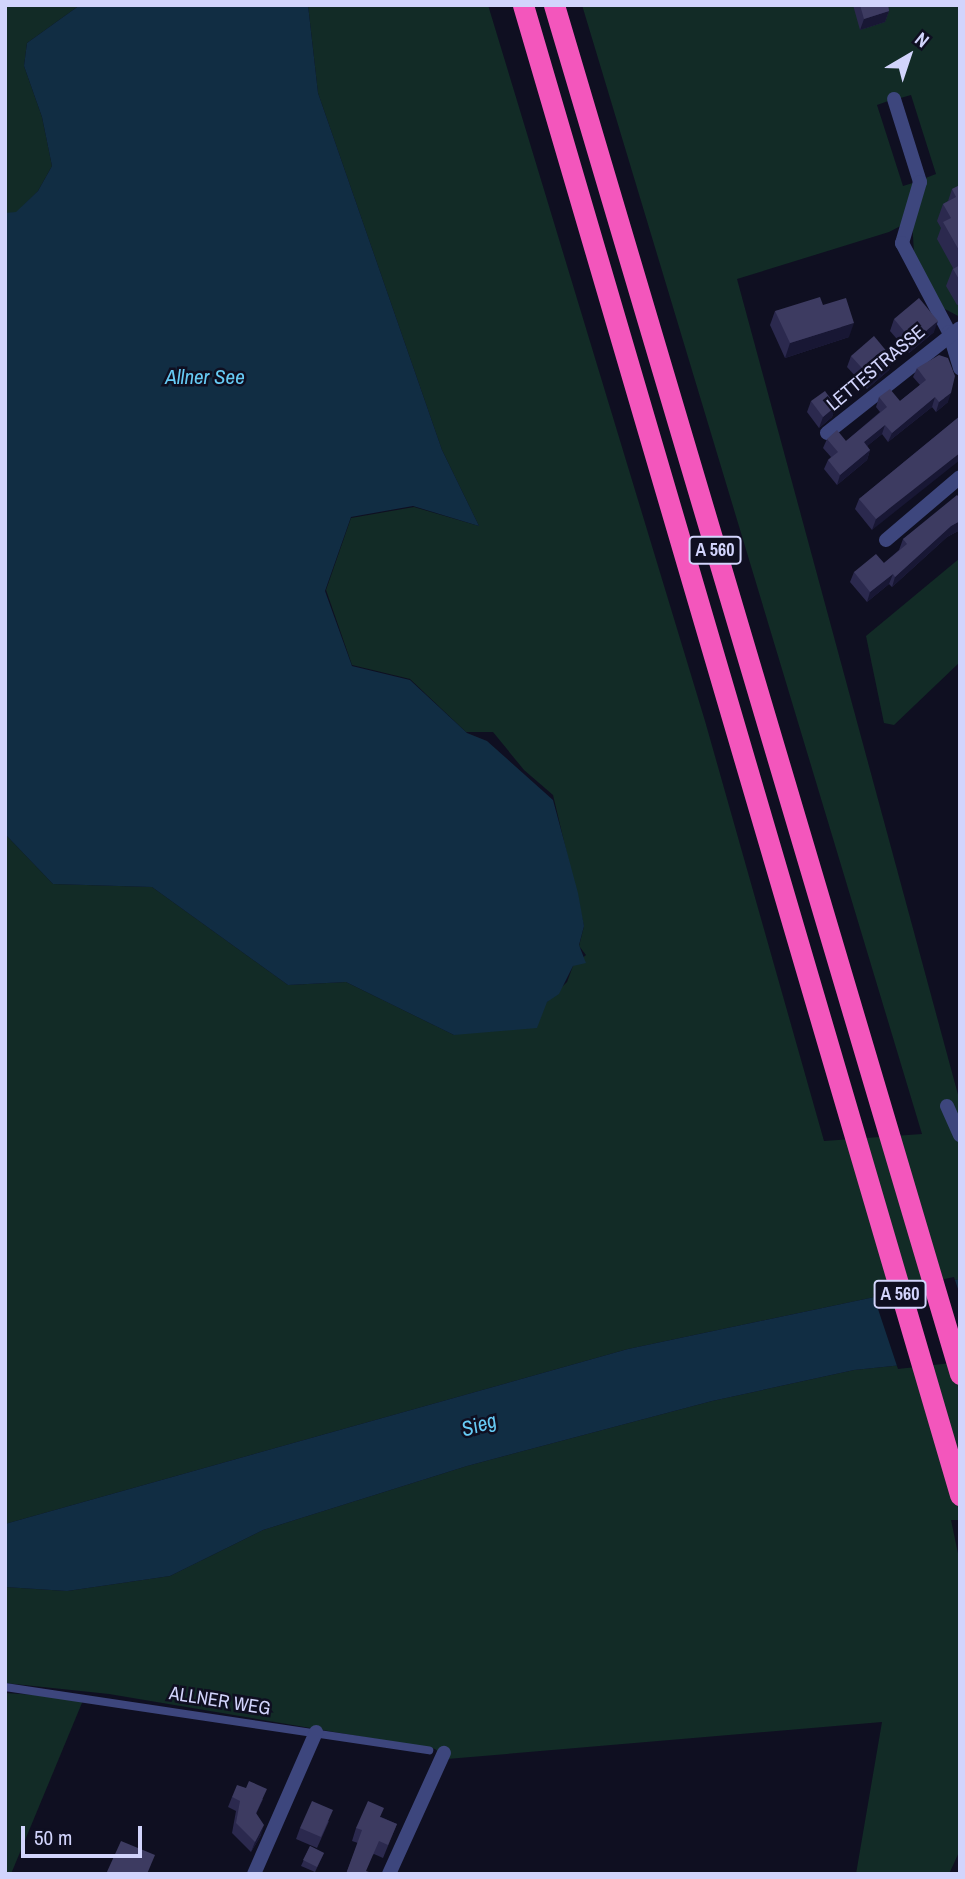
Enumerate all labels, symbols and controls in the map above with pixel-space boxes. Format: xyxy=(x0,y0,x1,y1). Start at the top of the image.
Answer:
north arrow xyxy=(874,21,944,91)
text: N xyxy=(910,26,935,53)
street label: LETTESTRASSE xyxy=(822,320,930,416)
water label: Allner See xyxy=(165,364,245,390)
road number: A 560 xyxy=(687,536,743,564)
road number: A 560 xyxy=(872,1280,928,1308)
water label: Sieg xyxy=(458,1408,500,1442)
street label: ALLNER WEG xyxy=(168,1682,272,1720)
scale bar xyxy=(24,1812,145,1856)
text: 50 m xyxy=(34,1823,72,1852)

